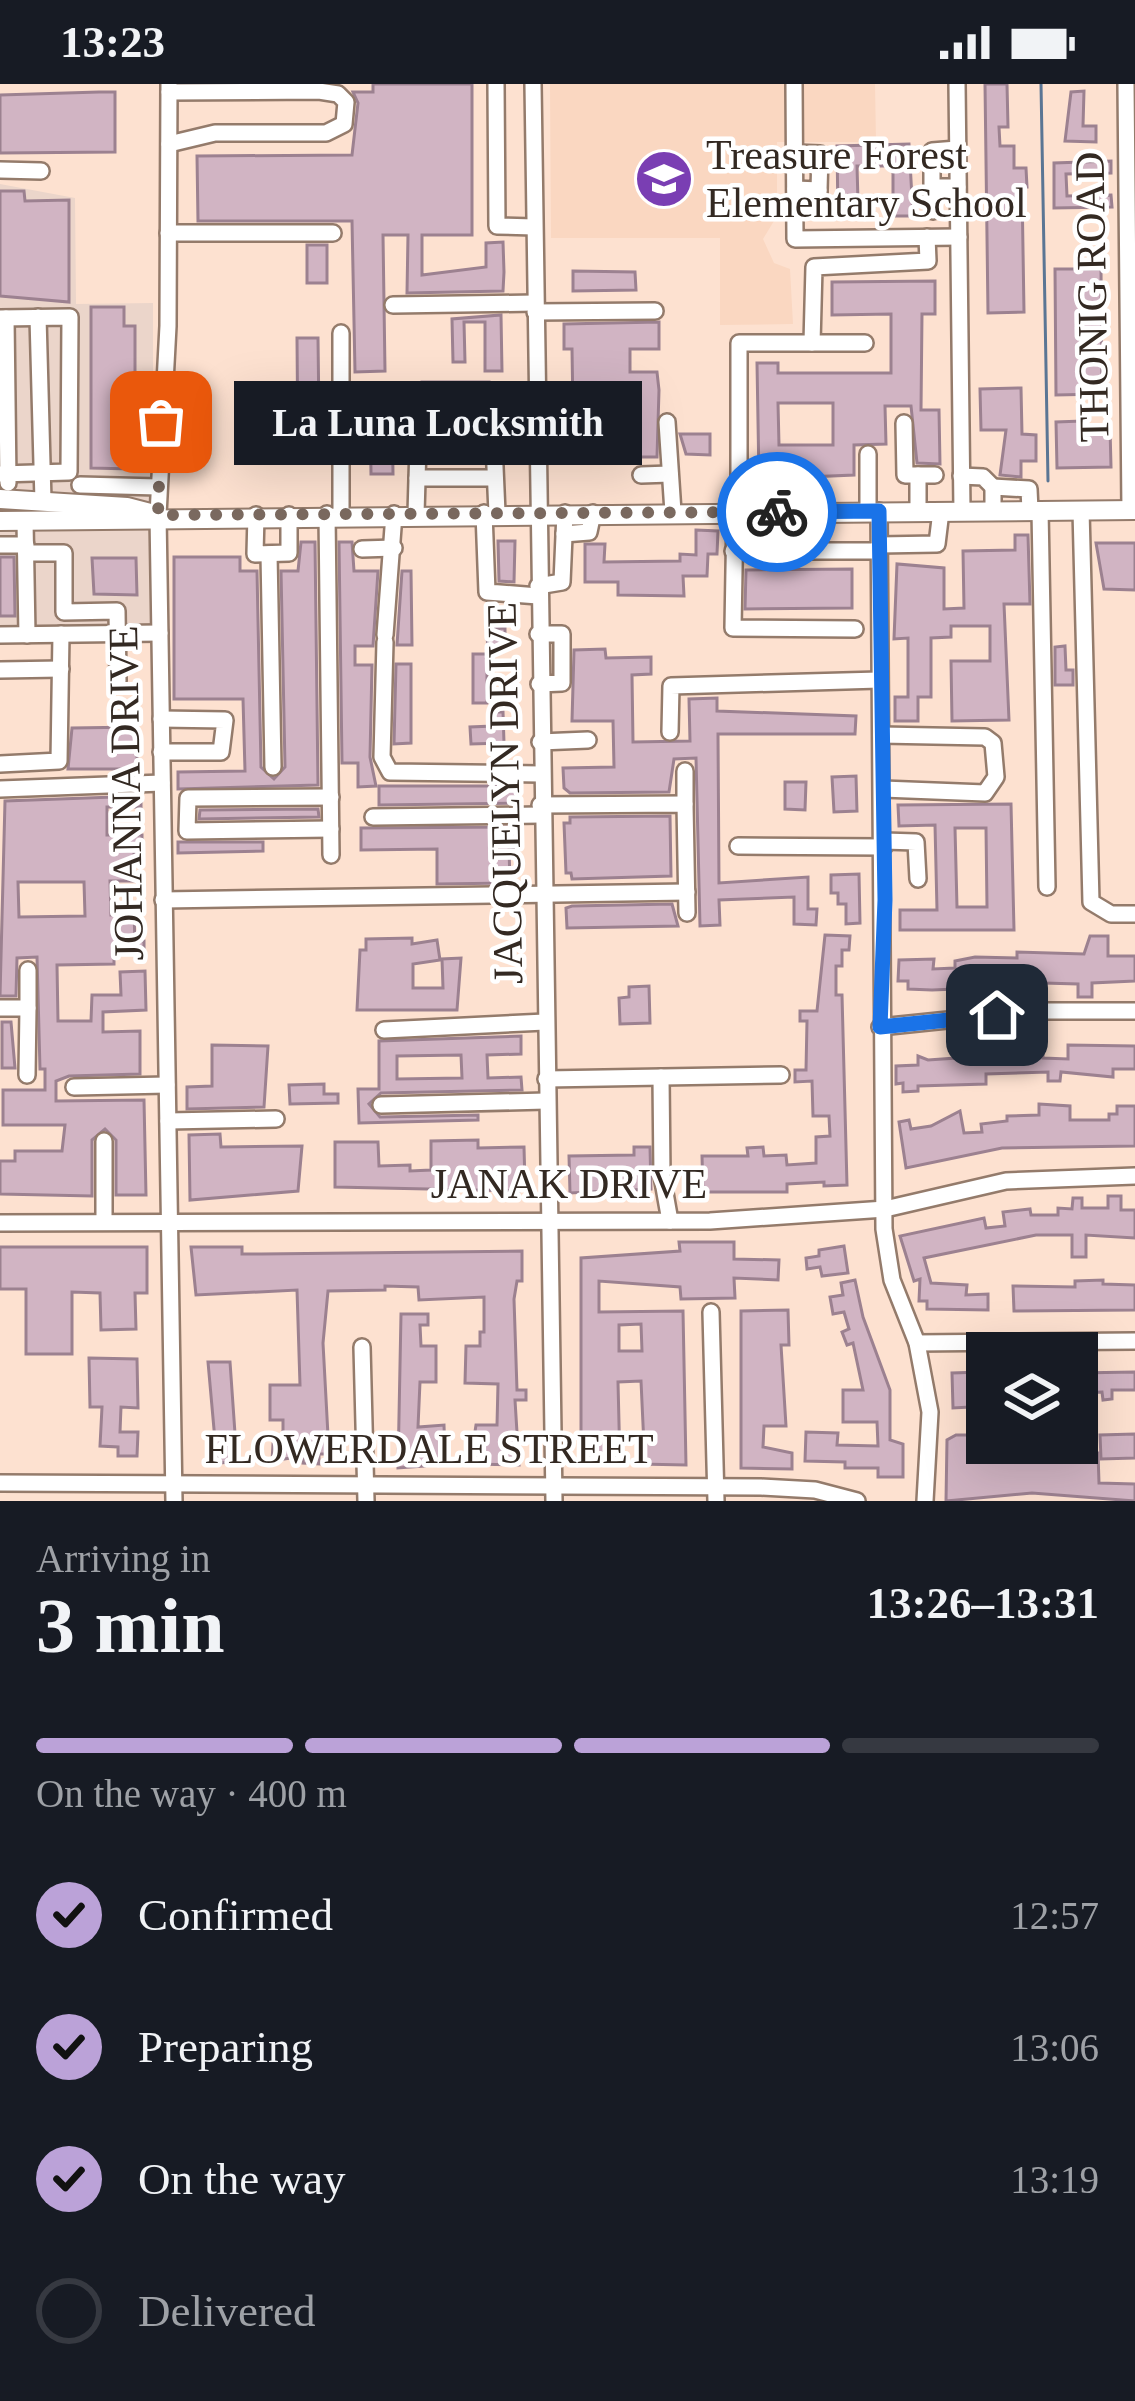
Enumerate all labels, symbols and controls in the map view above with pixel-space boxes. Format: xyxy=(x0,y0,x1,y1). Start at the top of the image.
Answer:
text: 13:23 xyxy=(60,17,165,67)
place label: Treasure Forest Elementary School xyxy=(706,132,1027,226)
school or university icon: Treasure Forest Elementary School xyxy=(633,148,695,210)
street label: THONIG ROAD xyxy=(1066,151,1118,443)
pin xyxy=(110,371,212,473)
callout: La Luna Locksmith xyxy=(233,380,641,464)
icon: bag xyxy=(128,389,194,455)
text: La Luna Locksmith xyxy=(272,401,604,444)
courier xyxy=(717,452,837,572)
icon: bike xyxy=(744,479,810,545)
street label: JACQUELYN DRIVE xyxy=(479,602,531,984)
street label: JOHANNA DRIVE xyxy=(100,625,152,961)
pin xyxy=(946,964,1048,1066)
icon: home xyxy=(964,982,1030,1048)
street label: JANAK DRIVE xyxy=(431,1161,707,1207)
map controls xyxy=(966,1332,1098,1464)
button: layers xyxy=(966,1332,1098,1464)
street label: FLOWERDALE STREET xyxy=(204,1426,654,1472)
text: Arriving in xyxy=(36,1537,210,1580)
text: 13:26–13:31 xyxy=(867,1578,1099,1628)
text: 3 min xyxy=(36,1582,225,1669)
text: On the way · 400 m xyxy=(36,1772,347,1815)
icon: check xyxy=(36,1882,102,1948)
text: Confirmed xyxy=(138,1890,333,1940)
text: 12:57 xyxy=(1010,1894,1099,1937)
icon: check xyxy=(36,2014,102,2080)
text: Preparing xyxy=(138,2022,313,2072)
text: 13:06 xyxy=(1010,2026,1099,2069)
icon: check xyxy=(36,2146,102,2212)
text: On the way xyxy=(138,2154,345,2204)
text: 13:19 xyxy=(1010,2158,1099,2201)
text: Delivered xyxy=(138,2286,315,2336)

